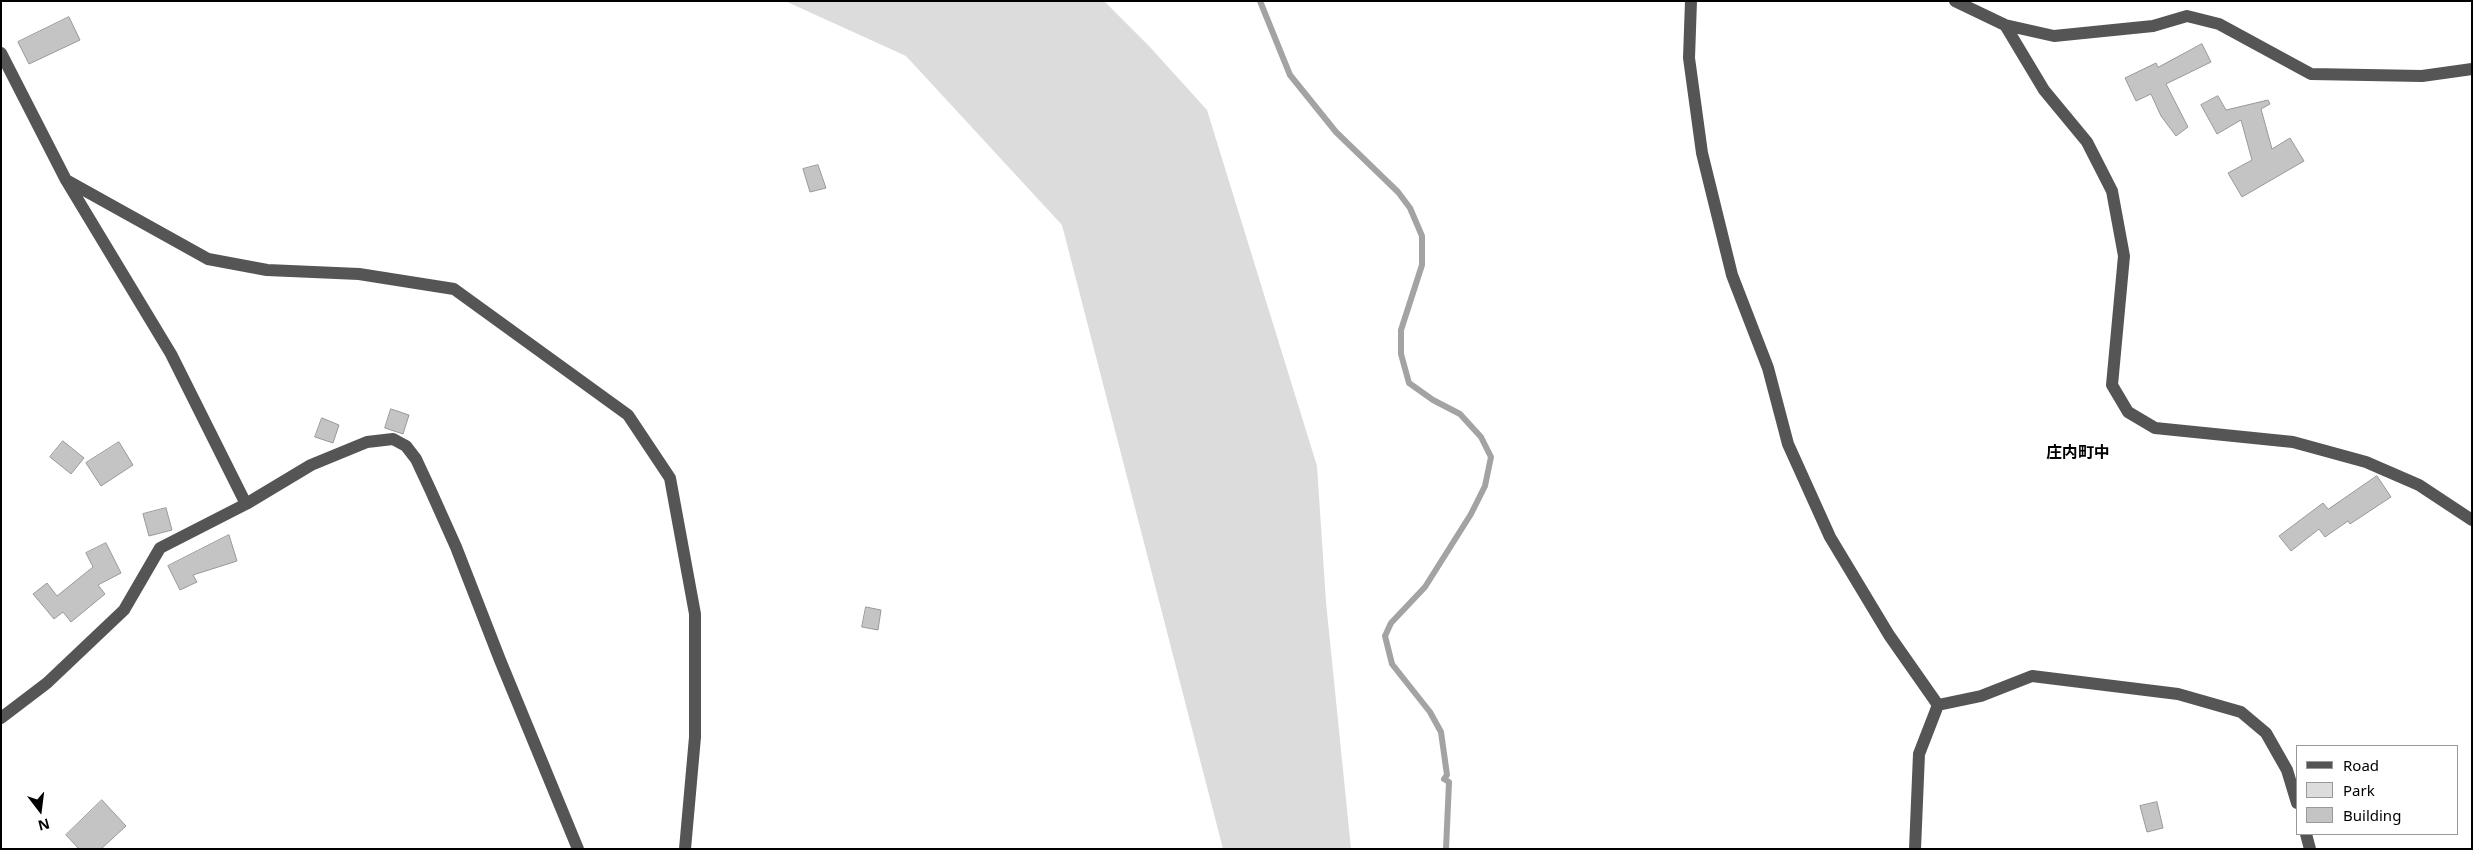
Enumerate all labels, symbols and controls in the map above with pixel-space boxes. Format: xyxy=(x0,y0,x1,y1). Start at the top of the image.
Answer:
district label: 庄内町中 xyxy=(2046,443,2110,463)
legend xyxy=(2296,745,2458,835)
text: Road xyxy=(2343,755,2379,775)
text: Park xyxy=(2343,780,2375,800)
north arrow xyxy=(15,785,65,835)
text: Building xyxy=(2343,805,2401,825)
text: N xyxy=(36,814,52,836)

